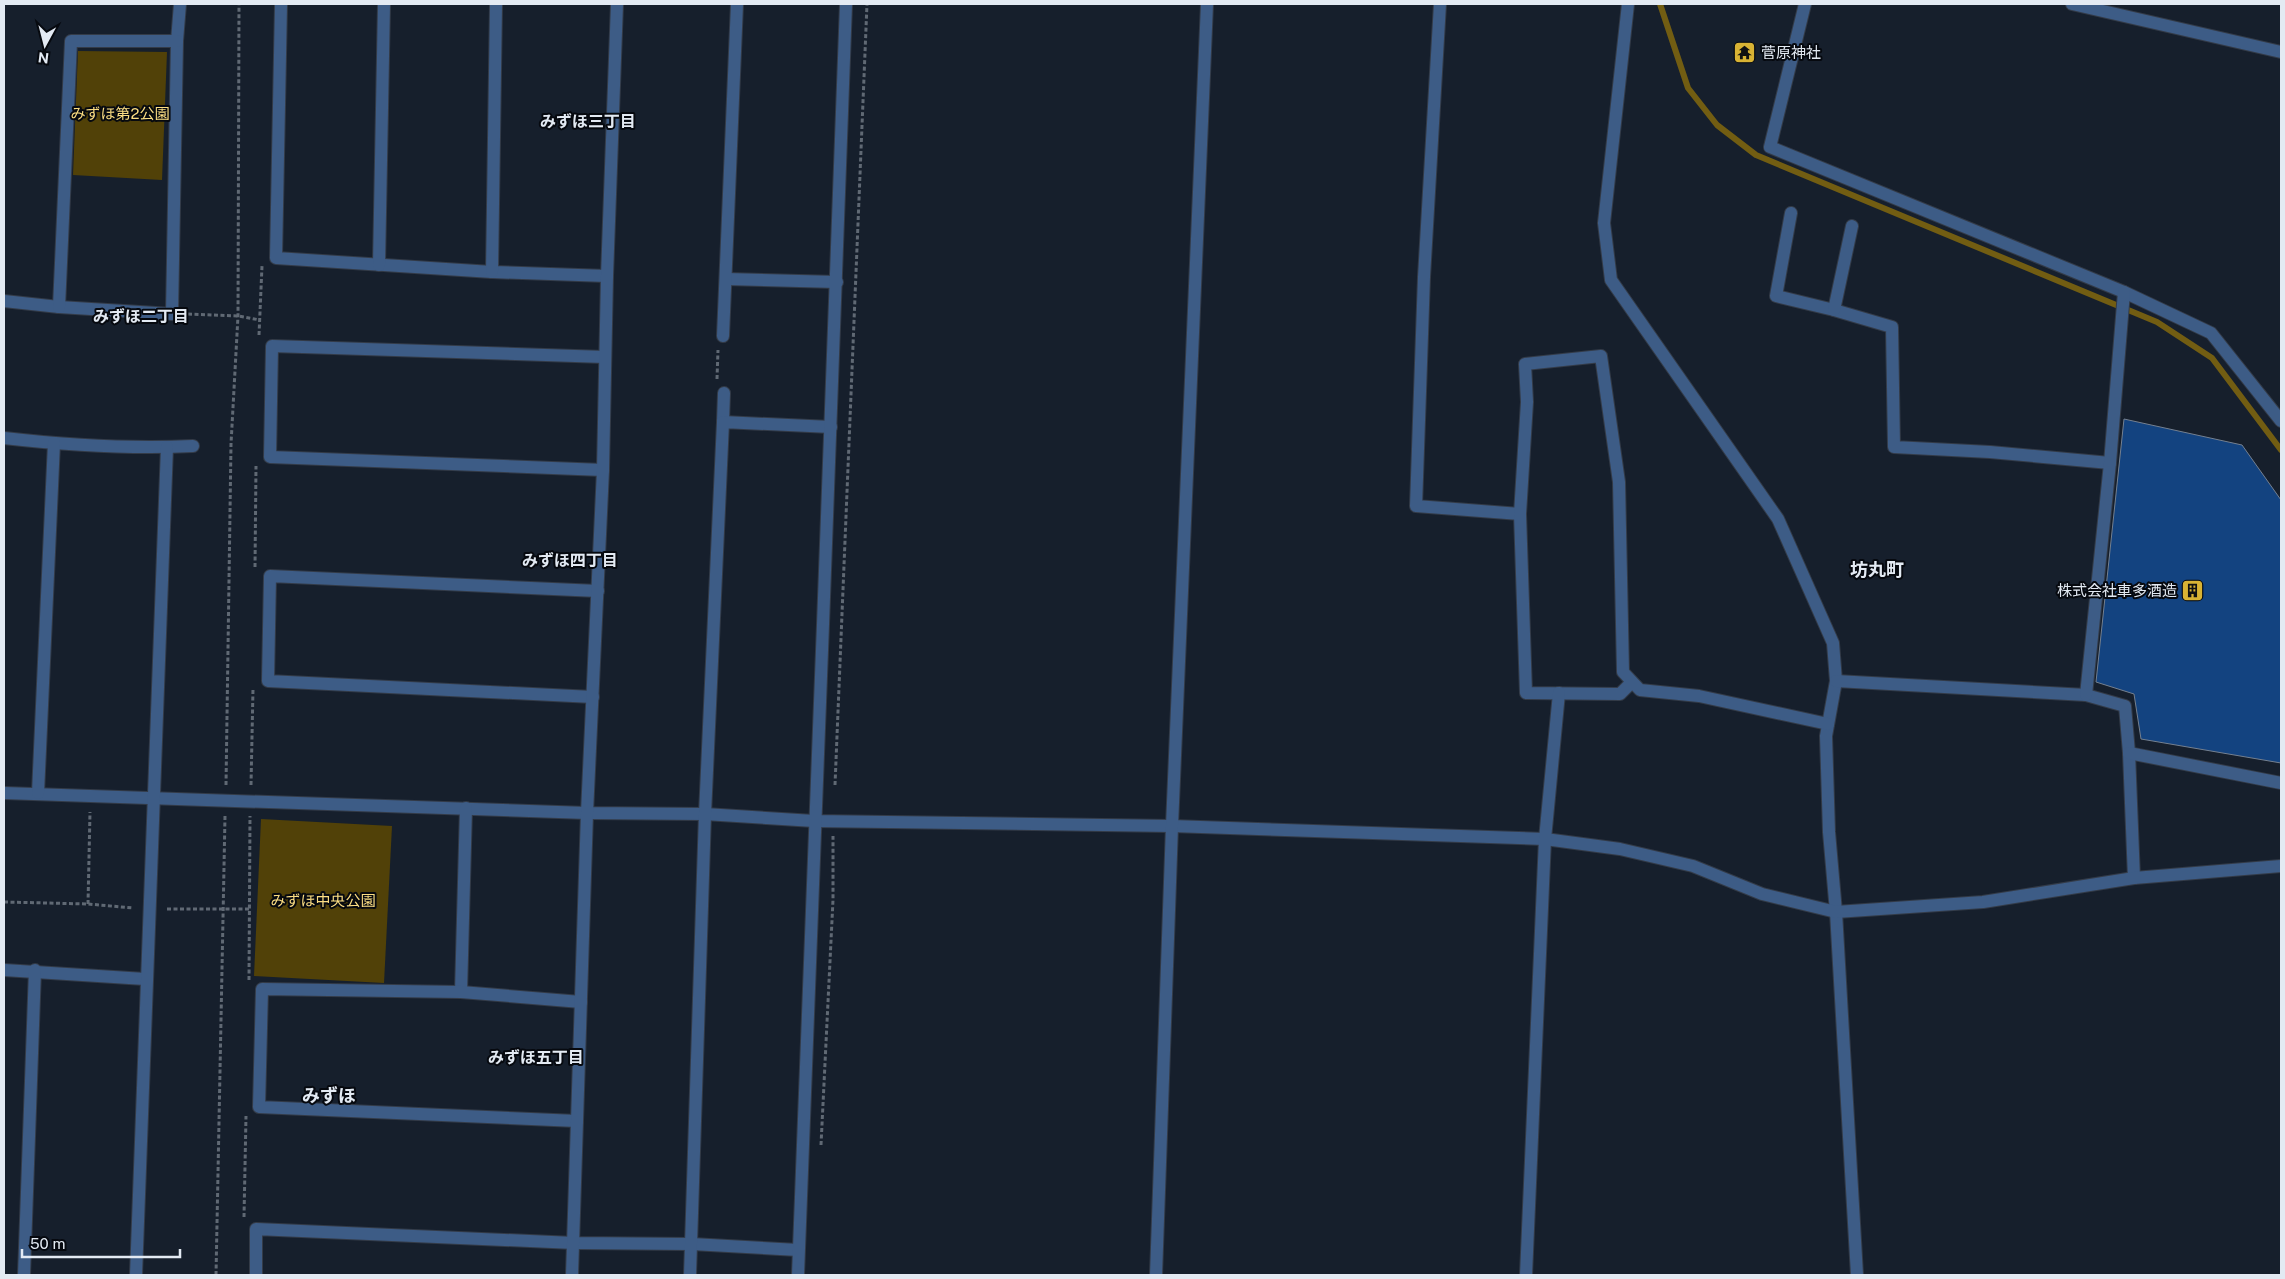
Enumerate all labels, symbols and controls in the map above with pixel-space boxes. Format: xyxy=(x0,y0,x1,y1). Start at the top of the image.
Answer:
north arrow xyxy=(20,20,70,70)
temple icon: 菅原神社 xyxy=(1733,41,1757,65)
place label: 菅原神社 xyxy=(1761,44,1821,61)
text: N xyxy=(37,49,50,67)
park label: みずほ第2公園 xyxy=(71,105,169,122)
district label: みずほ三丁目 xyxy=(540,112,636,131)
district label: みずほ二丁目 xyxy=(93,307,189,326)
district label: みずほ四丁目 xyxy=(522,551,618,570)
district label: 坊丸町 xyxy=(1850,559,1904,580)
building icon: 株式会社車多酒造 xyxy=(2181,579,2205,603)
place label: 株式会社車多酒造 xyxy=(2057,582,2177,599)
park label: みずほ中央公園 xyxy=(270,892,376,909)
district label: みずほ五丁目 xyxy=(488,1048,584,1067)
district label: みずほ xyxy=(302,1085,356,1106)
scale bar xyxy=(22,1226,180,1258)
text: 50 m xyxy=(30,1235,65,1252)

